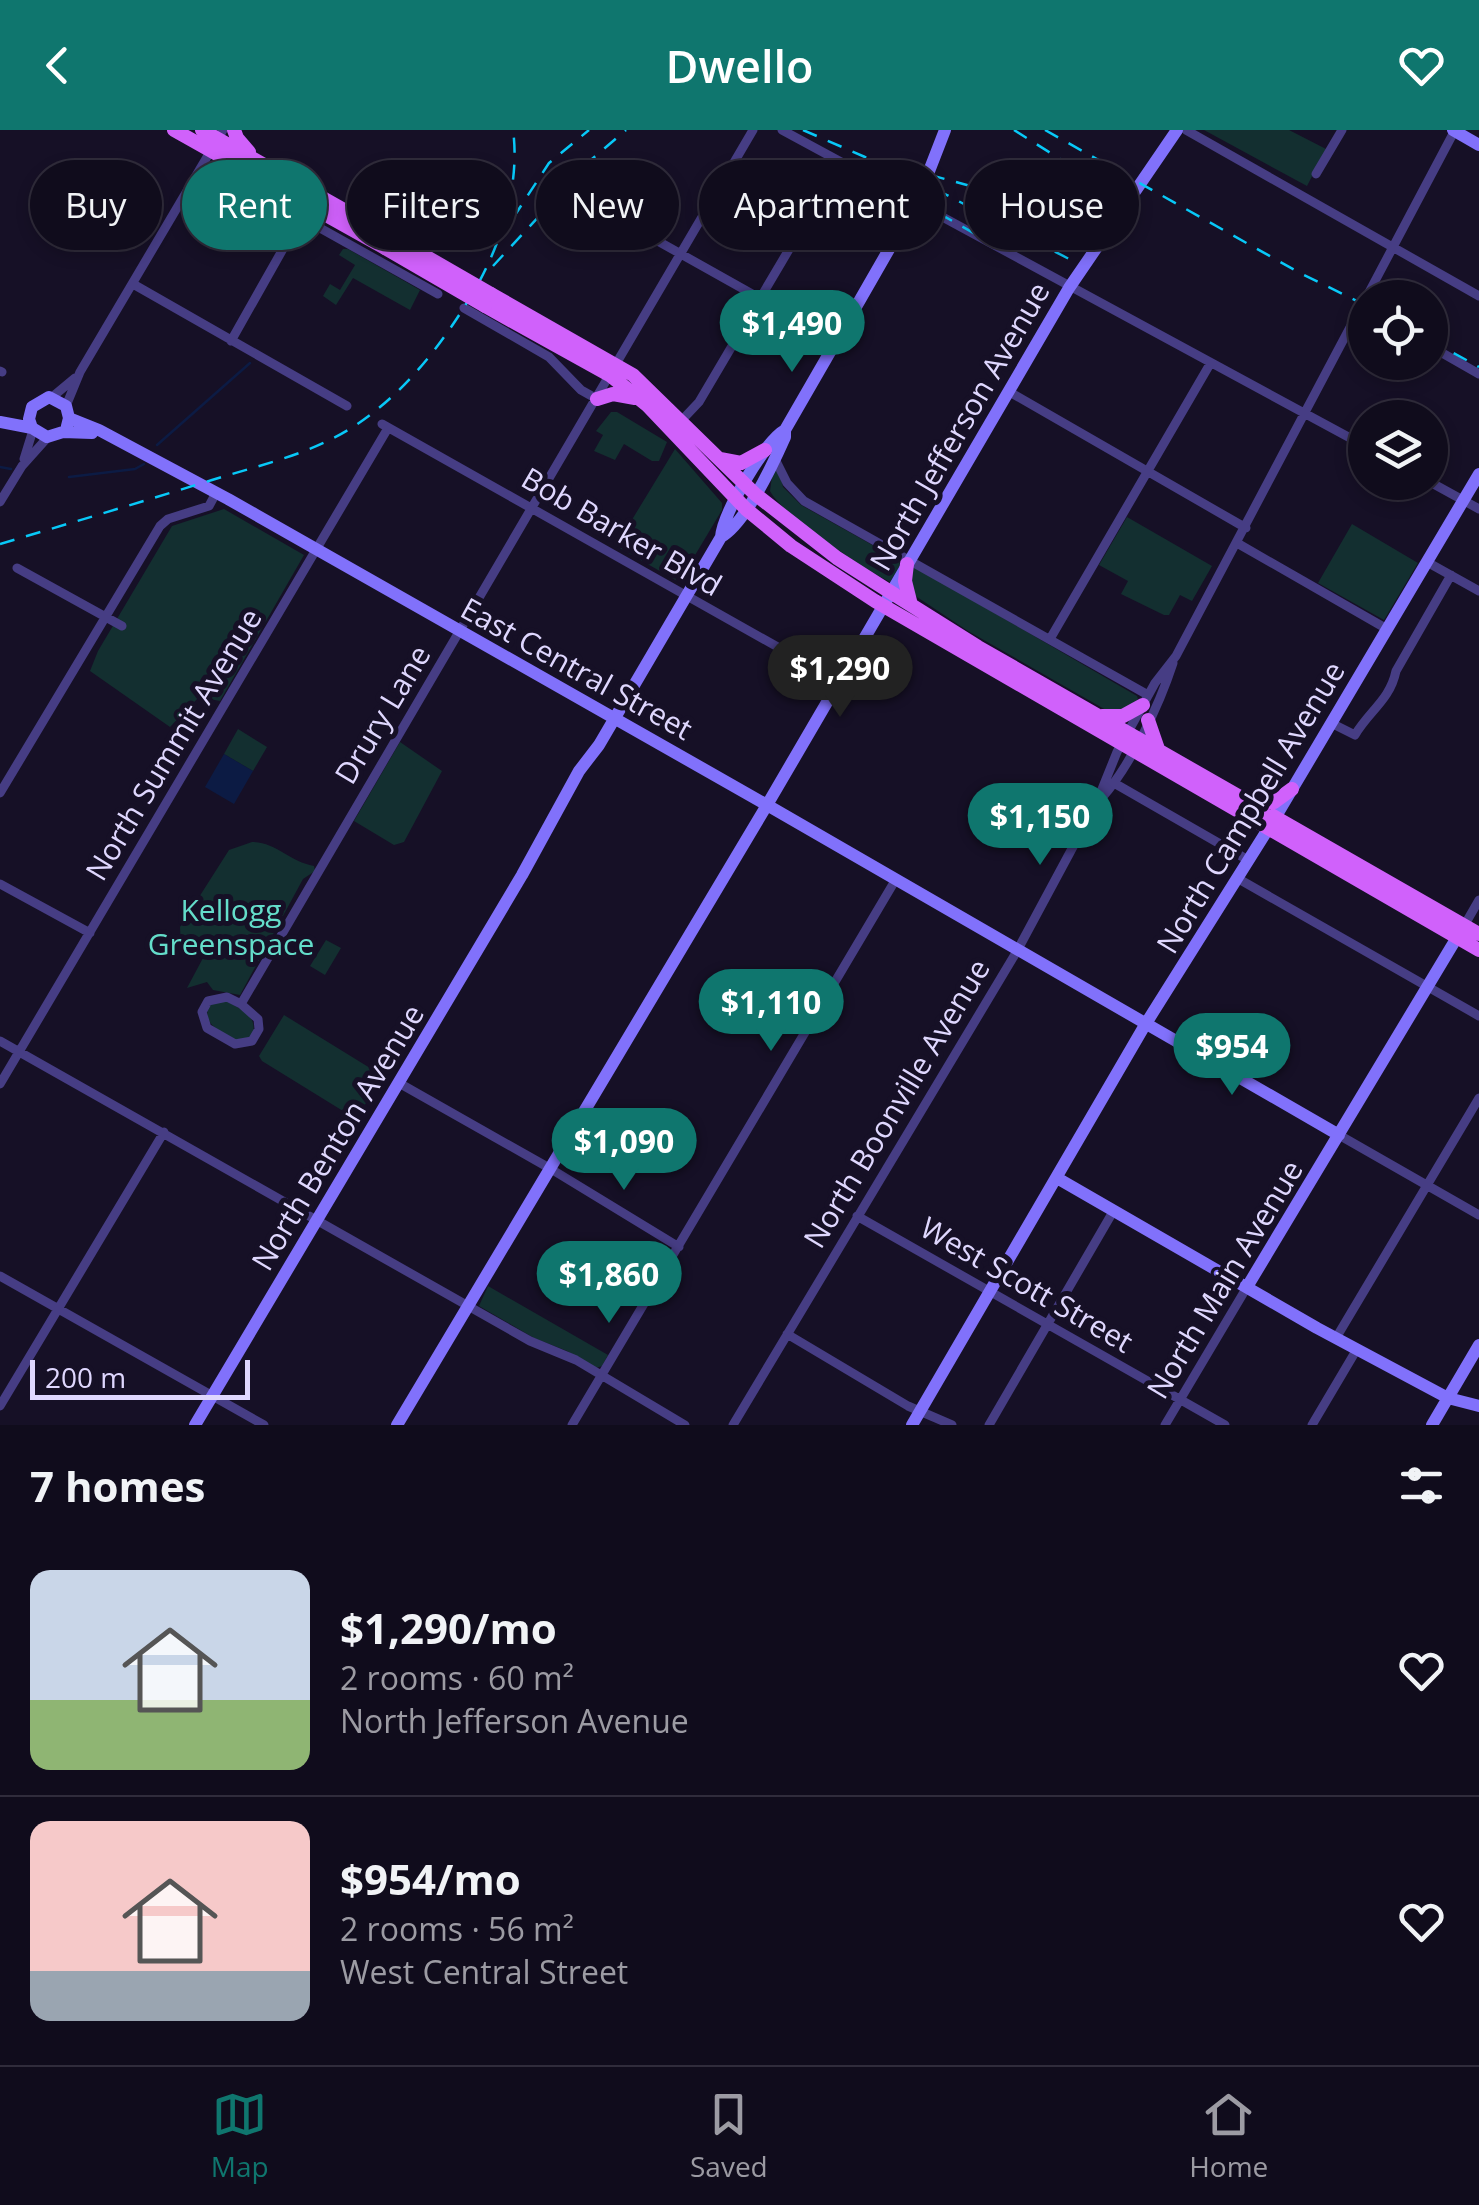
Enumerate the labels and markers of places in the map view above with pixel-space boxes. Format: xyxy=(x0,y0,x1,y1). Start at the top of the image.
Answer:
pin: $1,490 xyxy=(711,290,873,375)
pin: $1,290 xyxy=(759,635,921,720)
pin: $1,150 xyxy=(959,783,1121,868)
pin: $1,110 xyxy=(690,969,852,1054)
pin: $954 xyxy=(1173,1013,1291,1098)
pin: $1,090 xyxy=(543,1108,705,1193)
pin: $1,860 xyxy=(528,1241,690,1326)

